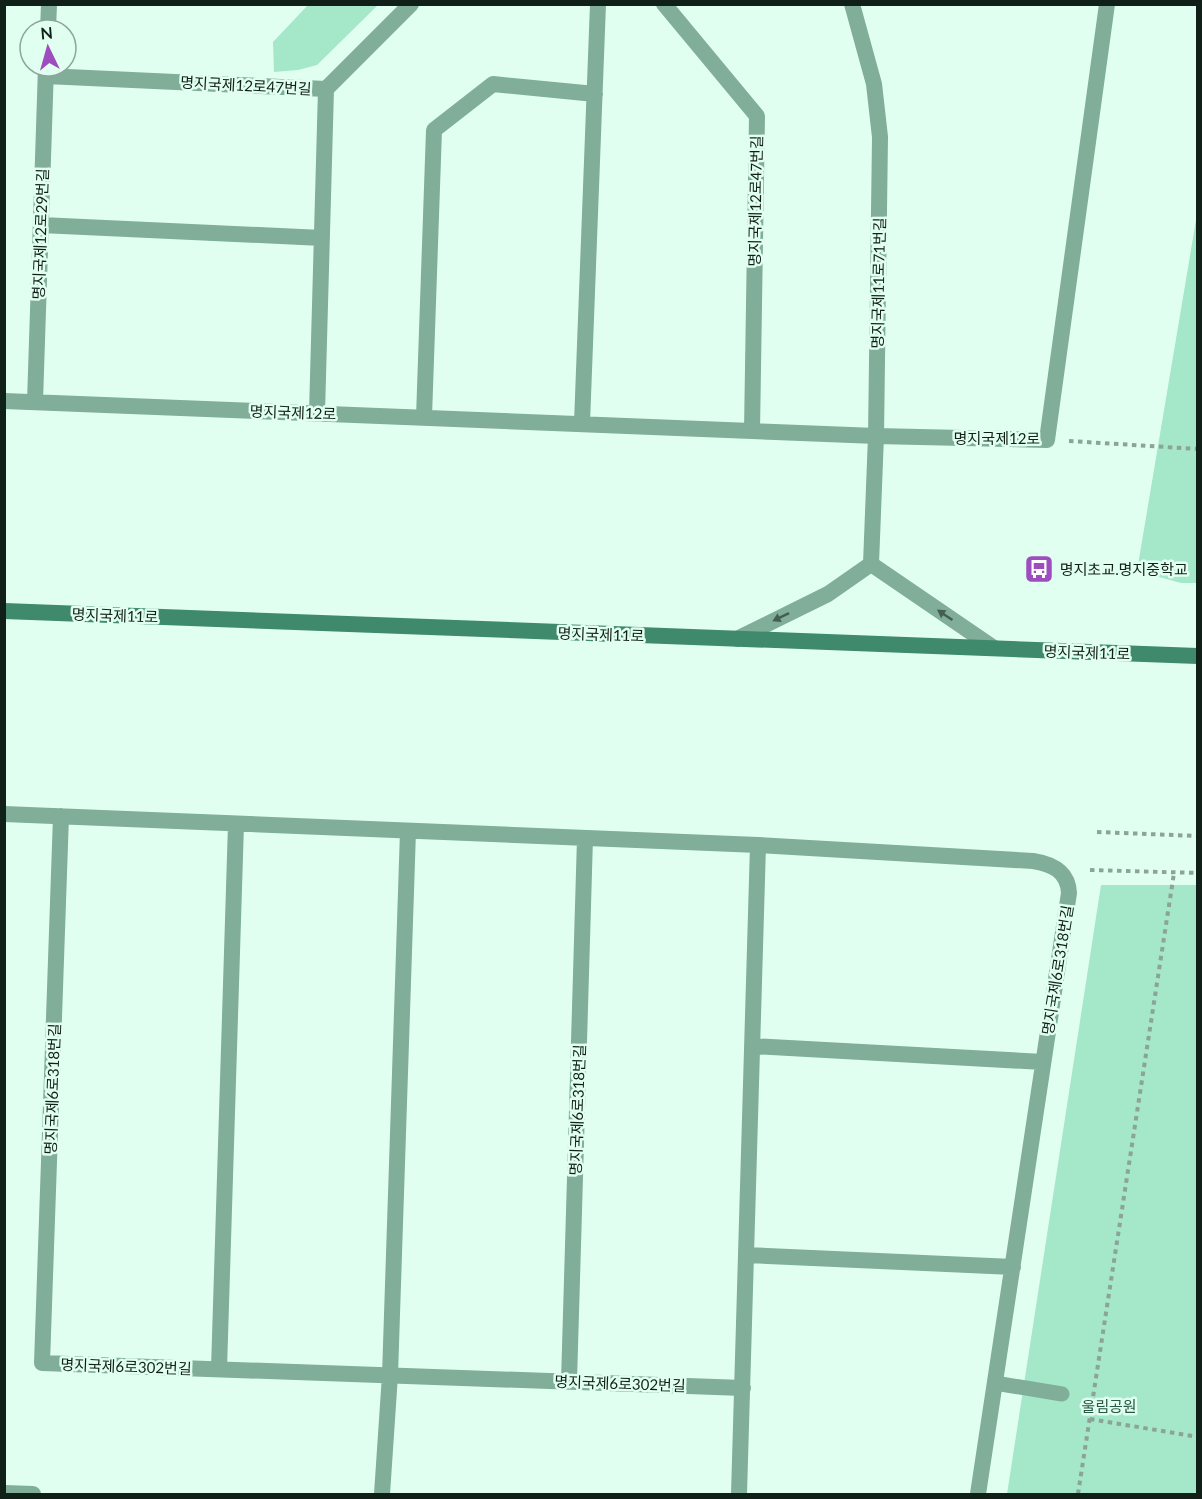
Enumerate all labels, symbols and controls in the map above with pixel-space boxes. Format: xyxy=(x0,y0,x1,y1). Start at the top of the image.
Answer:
north arrow xyxy=(18,18,78,78)
text: N xyxy=(40,23,54,43)
street label: 명지국제12로47번길 xyxy=(180,73,312,97)
street label: 명지국제12로47번길 xyxy=(745,135,765,267)
street label: 명지국제12로29번길 xyxy=(29,168,51,300)
street label: 명지국제11로71번길 xyxy=(868,217,888,349)
street label: 명지국제12로 xyxy=(250,401,336,423)
street label: 명지국제12로 xyxy=(954,429,1040,447)
bus stop icon: 명지초교.명지중학교 xyxy=(1023,553,1055,585)
place label: 명지초교.명지중학교 xyxy=(1060,560,1188,578)
street label: 명지국제11로 xyxy=(72,604,158,626)
one-way arrow xyxy=(938,609,954,621)
one-way arrow xyxy=(772,612,790,622)
street label: 명지국제11로 xyxy=(558,623,644,645)
street label: 명지국제11로 xyxy=(1044,641,1130,663)
street label: 명지국제6로318번길 xyxy=(1038,904,1076,1036)
street label: 명지국제6로318번길 xyxy=(41,1023,63,1155)
street label: 명지국제6로318번길 xyxy=(566,1044,588,1176)
street label: 명지국제6로302번길 xyxy=(60,1355,192,1377)
street label: 명지국제6로302번길 xyxy=(554,1372,686,1394)
park label: 울림공원 xyxy=(1081,1397,1137,1415)

